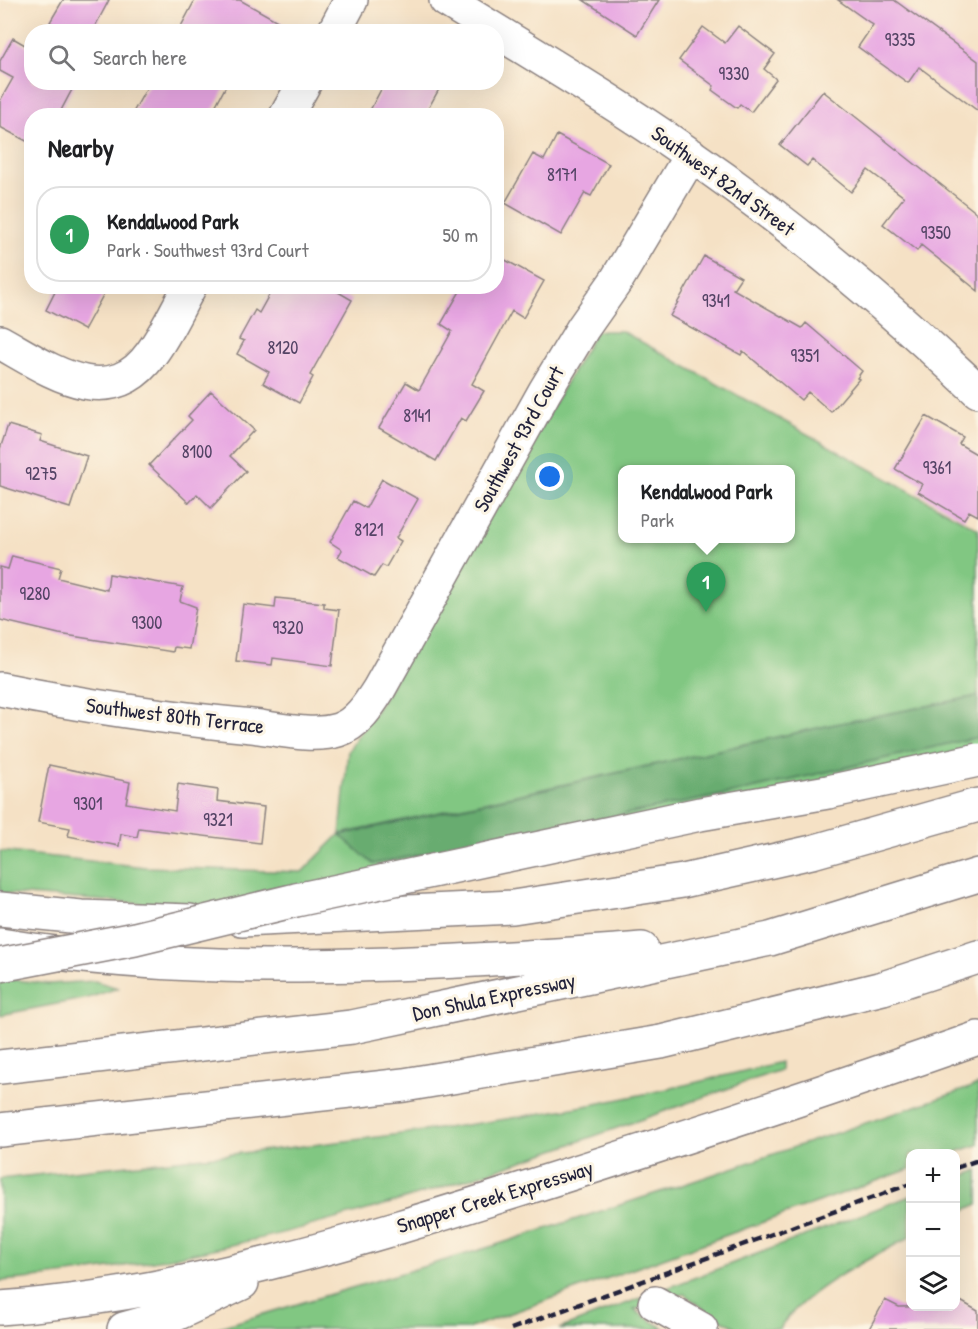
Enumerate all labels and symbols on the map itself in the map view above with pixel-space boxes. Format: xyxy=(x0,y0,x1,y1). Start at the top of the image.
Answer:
house number: 9335 xyxy=(885,27,916,52)
house number: 9330 xyxy=(719,61,749,86)
street label: Southwest 82nd Street xyxy=(646,119,802,243)
house number: 8171 xyxy=(547,162,577,187)
house number: 9350 xyxy=(921,220,951,245)
house number: 9341 xyxy=(702,288,730,313)
house number: 8120 xyxy=(268,335,298,360)
house number: 9351 xyxy=(791,343,819,368)
street label: Southwest 93rd Court xyxy=(466,360,571,517)
house number: 8141 xyxy=(403,403,431,428)
house number: 8100 xyxy=(182,439,212,464)
house number: 9361 xyxy=(923,455,951,480)
house number: 9275 xyxy=(25,461,57,486)
your location xyxy=(535,462,564,491)
house number: 8121 xyxy=(354,517,384,542)
pin: 1 xyxy=(686,562,726,612)
house number: 9280 xyxy=(20,581,50,606)
house number: 9300 xyxy=(132,610,162,635)
house number: 9320 xyxy=(272,615,304,640)
street label: Southwest 80th Terrace xyxy=(84,690,266,741)
house number: 9301 xyxy=(73,791,103,816)
house number: 9321 xyxy=(203,807,233,832)
street label: Don Shula Expressway xyxy=(410,965,578,1028)
street label: Snapper Creek Expressway xyxy=(393,1153,597,1240)

